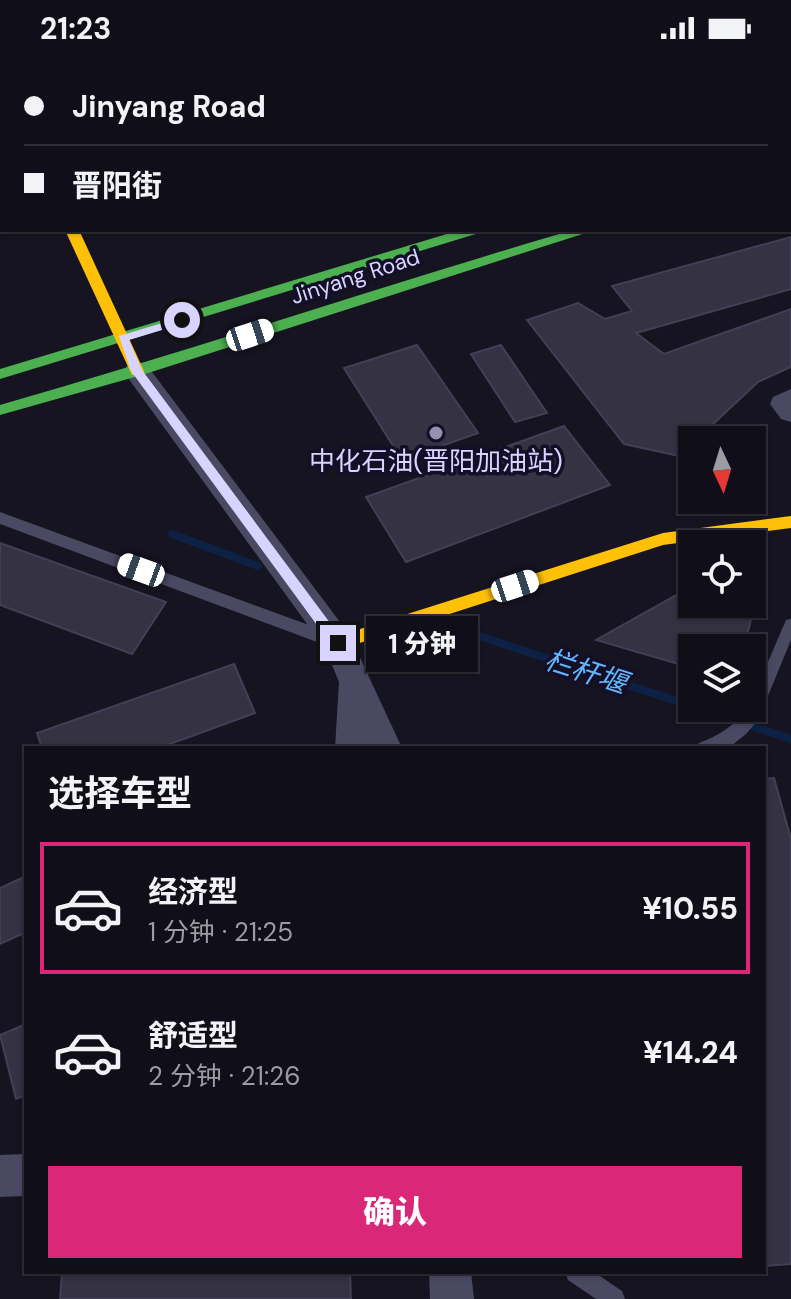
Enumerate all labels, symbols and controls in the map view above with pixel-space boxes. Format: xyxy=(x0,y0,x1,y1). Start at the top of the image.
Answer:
text: 21:23 xyxy=(40,9,111,48)
text: Jinyang Road xyxy=(72,87,266,126)
text: 晋阳街 xyxy=(72,166,162,205)
street label: Jinyang Road xyxy=(287,242,423,311)
route start xyxy=(164,302,200,338)
car xyxy=(223,316,277,354)
marker: 中化石油(晋阳加油站) xyxy=(427,424,445,442)
north arrow xyxy=(678,426,766,514)
map controls xyxy=(678,426,766,722)
place label: 中化石油(晋阳加油站) xyxy=(309,444,563,478)
button: locate xyxy=(678,530,766,618)
car xyxy=(114,551,168,589)
car xyxy=(488,567,542,605)
callout: 1 分钟 xyxy=(366,615,478,671)
route end xyxy=(320,625,356,661)
text: 1 分钟 xyxy=(388,627,456,661)
button: layers xyxy=(678,634,766,722)
water label: 栏杆堰 xyxy=(540,641,635,703)
text: 选择车型 xyxy=(48,770,192,817)
icon: car xyxy=(52,872,124,944)
text: 经济型 xyxy=(148,872,238,911)
text: ¥10.55 xyxy=(642,889,738,928)
text: 1 分钟 · 21:25 xyxy=(148,915,293,949)
icon: car xyxy=(52,1016,124,1088)
text: 舒适型 xyxy=(148,1016,238,1055)
text: ¥14.24 xyxy=(643,1033,738,1072)
text: 2 分钟 · 21:26 xyxy=(148,1059,301,1093)
button: 确认 xyxy=(48,1166,742,1258)

